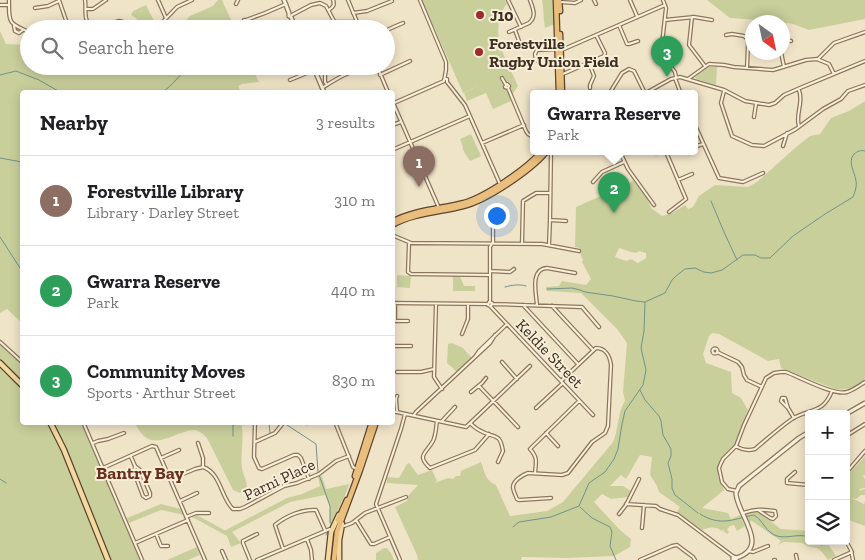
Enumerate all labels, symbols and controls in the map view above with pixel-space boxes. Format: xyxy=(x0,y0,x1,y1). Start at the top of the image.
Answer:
place label: J10 xyxy=(490,6,513,25)
marker: J10 xyxy=(474,9,486,21)
north arrow xyxy=(745,15,790,60)
search box xyxy=(20,20,395,75)
icon: search xyxy=(38,34,66,62)
place label: Forestville Rugby Union Field xyxy=(489,34,619,71)
text: Search here xyxy=(78,36,174,59)
pin: 3 xyxy=(651,36,683,77)
marker: Forestville Rugby Union Field xyxy=(473,46,485,58)
popup xyxy=(530,90,698,155)
text: Gwarra Reserve xyxy=(547,102,681,125)
text: Nearby xyxy=(40,110,108,135)
text: 3 results xyxy=(316,113,375,132)
text: Park xyxy=(547,125,579,144)
pin: 1 xyxy=(403,146,435,187)
pin: 2 xyxy=(598,172,630,213)
text: Forestville Library xyxy=(87,180,244,203)
text: 1 xyxy=(53,191,59,210)
text: 310 m xyxy=(334,191,375,210)
text: Library · Darley Street xyxy=(87,203,239,222)
your location xyxy=(484,203,510,229)
text: Gwarra Reserve xyxy=(87,270,220,293)
text: 2 xyxy=(52,281,60,300)
text: 440 m xyxy=(331,281,375,300)
text: Park xyxy=(87,293,119,312)
street label: Keldie Street xyxy=(512,315,587,392)
text: Community Moves xyxy=(87,360,245,383)
text: 3 xyxy=(52,371,60,390)
text: 830 m xyxy=(332,371,375,390)
text: Sports · Arthur Street xyxy=(87,383,236,402)
map controls xyxy=(805,410,850,545)
button: + xyxy=(805,410,850,455)
street label: Parni Place xyxy=(240,455,318,504)
button: − xyxy=(805,455,850,500)
district label: Bantry Bay xyxy=(96,462,184,484)
button: layers xyxy=(805,500,850,545)

